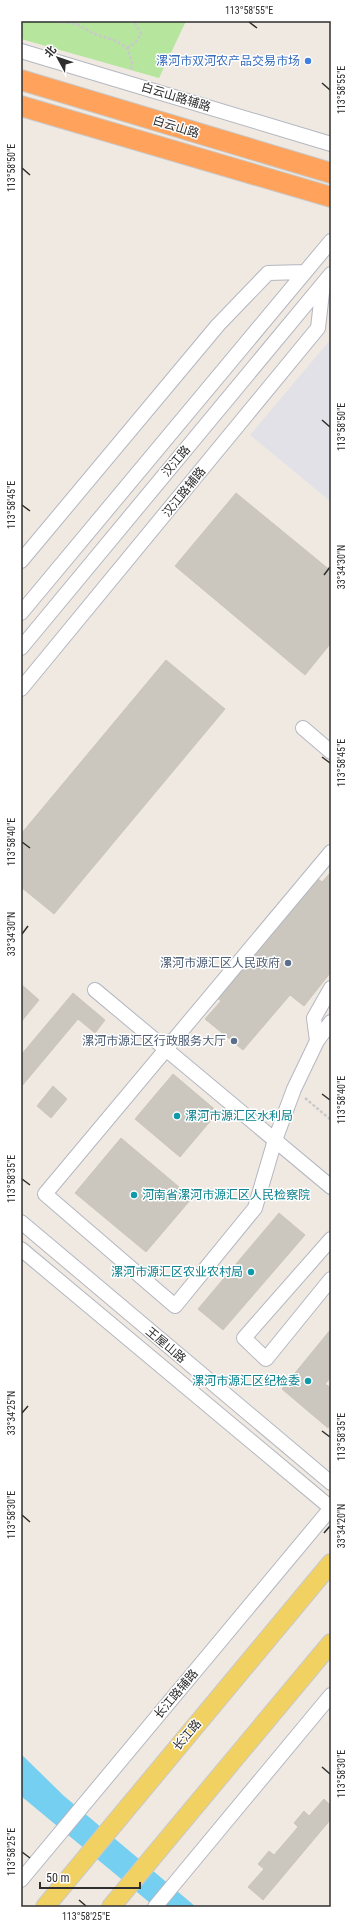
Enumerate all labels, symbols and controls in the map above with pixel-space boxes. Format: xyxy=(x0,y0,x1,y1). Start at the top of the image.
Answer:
text: 113°58'55"E xyxy=(225,5,273,16)
north arrow xyxy=(38,38,78,78)
text: 北 xyxy=(42,44,59,60)
place label: 漯河市双河农产品交易市场 xyxy=(156,54,300,68)
marker: 漯河市双河农产品交易市场 xyxy=(303,56,313,66)
text: 113°58'55"E xyxy=(336,66,347,114)
street label: 白云山路辅路 xyxy=(140,80,212,114)
street label: 白云山路 xyxy=(151,113,201,141)
text: 113°58'50"E xyxy=(6,144,17,192)
text: 113°58'50"E xyxy=(336,403,347,451)
street label: 汉江路 xyxy=(159,443,193,479)
street label: 汉江路辅路 xyxy=(160,464,208,520)
text: 113°58'45"E xyxy=(6,481,17,529)
text: 33°34'30"N xyxy=(336,545,347,589)
text: 113°58'45"E xyxy=(336,739,347,787)
text: 113°58'40"E xyxy=(6,818,17,866)
text: 33°34'30"N xyxy=(6,912,17,956)
place label: 漯河市源汇区人民政府 xyxy=(160,956,280,970)
marker: 漯河市源汇区人民政府 xyxy=(283,958,293,968)
place label: 漯河市源汇区行政服务大厅 xyxy=(82,1034,226,1048)
marker: 漯河市源汇区行政服务大厅 xyxy=(229,1036,239,1046)
text: 113°58'40"E xyxy=(336,1076,347,1124)
place label: 漯河市源汇区水利局 xyxy=(185,1109,293,1123)
marker: 漯河市源汇区水利局 xyxy=(172,1111,182,1121)
text: 113°58'35"E xyxy=(6,1155,17,1203)
place label: 河南省漯河市源汇区人民检察院 xyxy=(142,1188,310,1202)
marker: 河南省漯河市源汇区人民检察院 xyxy=(129,1190,139,1200)
place label: 漯河市源汇区农业农村局 xyxy=(111,1265,243,1279)
marker: 漯河市源汇区农业农村局 xyxy=(246,1267,256,1277)
street label: 王屋山路 xyxy=(143,1324,189,1366)
place label: 漯河市源汇区纪检委 xyxy=(192,1374,300,1388)
marker: 漯河市源汇区纪检委 xyxy=(303,1376,313,1386)
text: 33°34'25"N xyxy=(6,1391,17,1435)
text: 113°58'35"E xyxy=(336,1413,347,1461)
text: 113°58'30"E xyxy=(6,1491,17,1539)
text: 33°34'20"N xyxy=(336,1504,347,1548)
street label: 长江路辅路 xyxy=(151,1667,201,1721)
street label: 长江路 xyxy=(170,1717,204,1753)
text: 113°58'30"E xyxy=(336,1750,347,1798)
text: 113°58'25"E xyxy=(6,1828,17,1876)
scale bar xyxy=(40,1864,140,1890)
text: 50 m xyxy=(46,1871,70,1885)
text: 113°58'25"E xyxy=(62,1911,110,1922)

